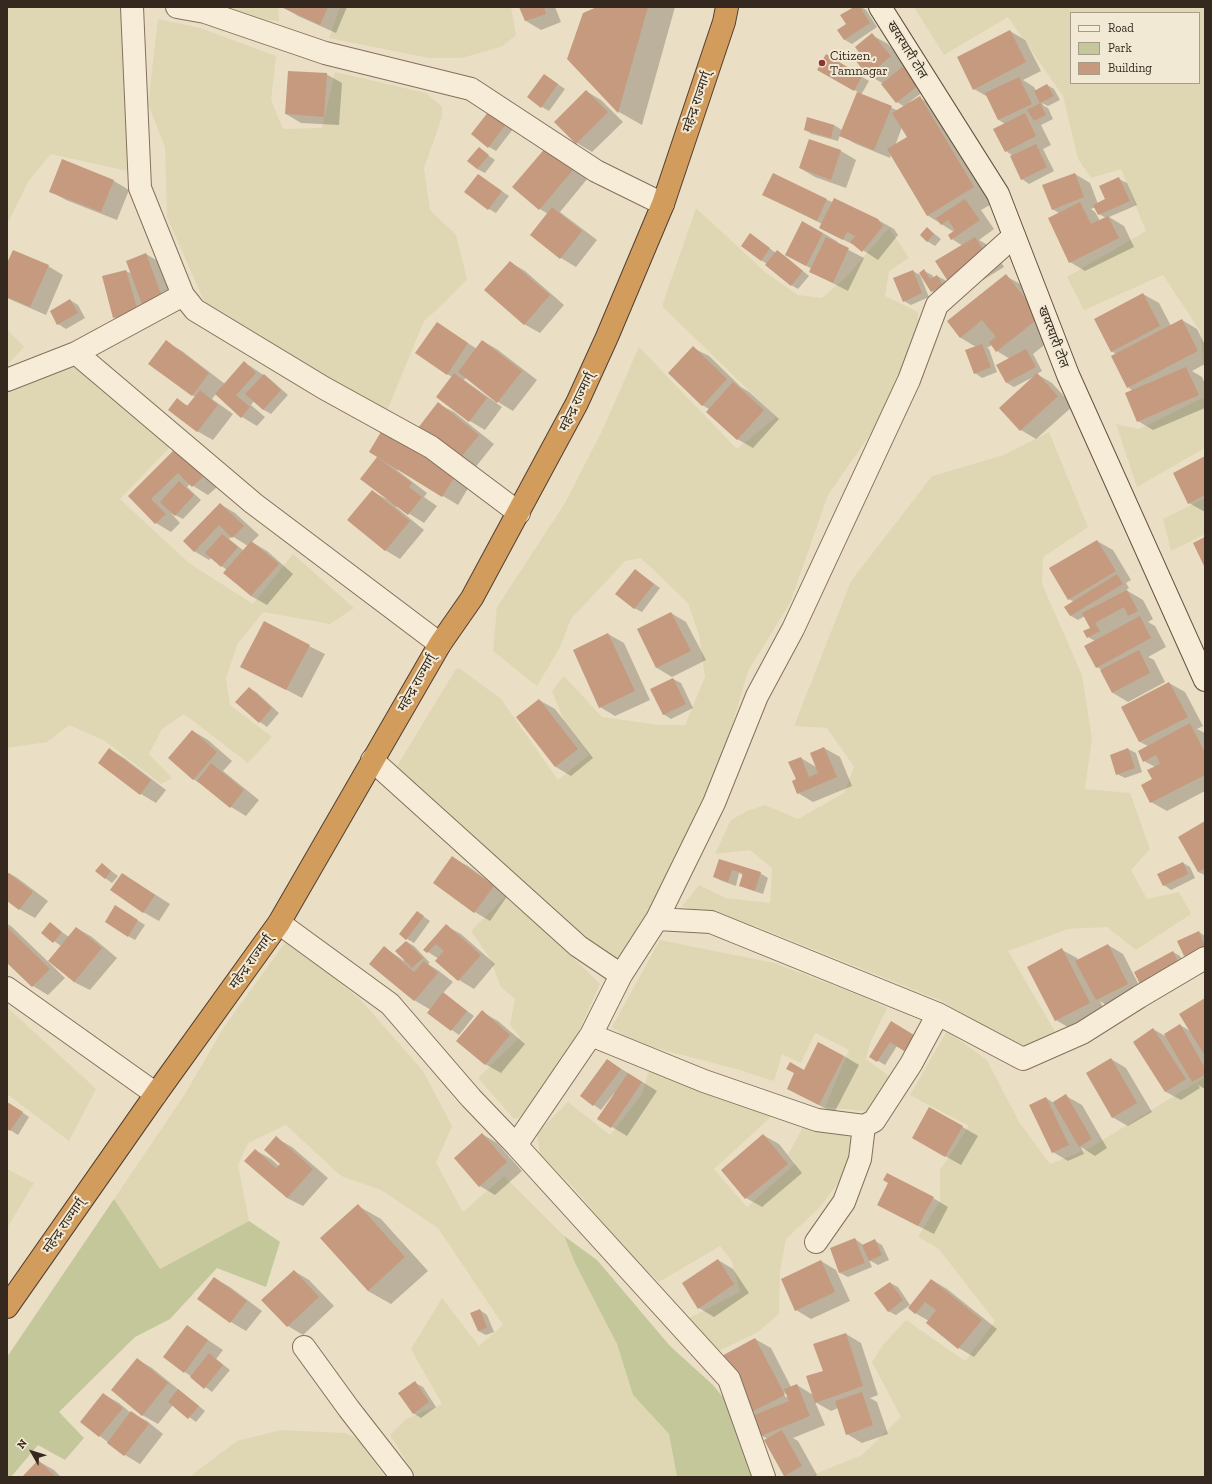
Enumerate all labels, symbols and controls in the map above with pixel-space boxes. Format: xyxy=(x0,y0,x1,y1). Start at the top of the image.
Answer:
legend xyxy=(1070,12,1200,84)
street label: खयरघारी टोल xyxy=(883,18,931,82)
text: Road xyxy=(1108,21,1134,35)
text: Park xyxy=(1108,41,1132,55)
place label: Citizen , Tamnagar xyxy=(830,48,888,79)
marker: Citizen , Tamnagar xyxy=(817,58,827,68)
text: Building xyxy=(1108,61,1152,75)
street label: महेन्द्र राज्मार्ग् xyxy=(679,70,715,134)
street label: खयरघारी टोल xyxy=(1034,304,1072,370)
street label: महेन्द्र राज्मार्ग् xyxy=(556,370,598,434)
street label: महेन्द्र राज्मार्ग् xyxy=(394,652,440,714)
street label: महेन्द्र राज्मार्ग् xyxy=(226,932,276,992)
street label: महेन्द्र राज्मार्ग् xyxy=(40,1196,88,1256)
north arrow xyxy=(12,1432,52,1472)
text: N xyxy=(15,1437,30,1451)

